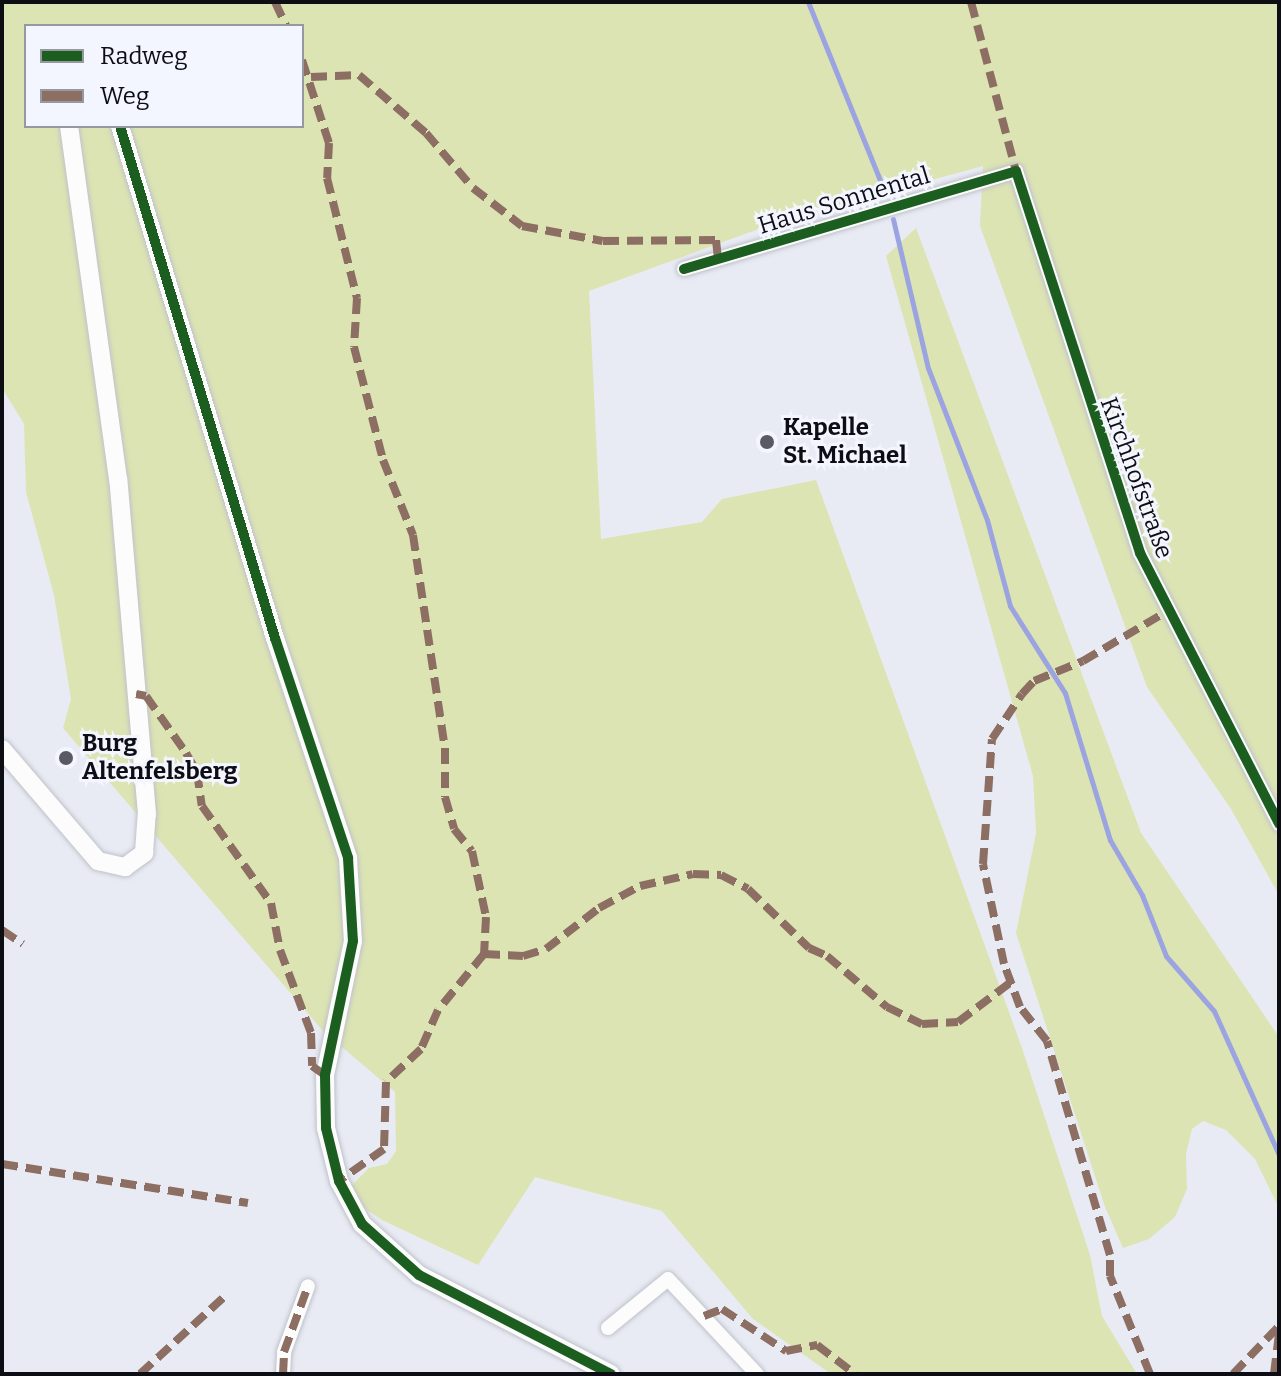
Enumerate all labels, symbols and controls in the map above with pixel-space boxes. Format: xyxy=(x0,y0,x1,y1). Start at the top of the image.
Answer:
legend xyxy=(24,24,304,128)
text: Radweg xyxy=(100,42,188,70)
text: Weg xyxy=(100,82,149,110)
street label: Haus Sonnental xyxy=(755,161,933,241)
street label: Kirchhofstraße xyxy=(1094,394,1178,562)
place label: Kapelle St. Michael xyxy=(783,414,907,470)
marker: Kapelle St. Michael xyxy=(758,433,776,451)
place label: Burg Altenfelsberg xyxy=(82,730,237,786)
marker: Burg Altenfelsberg xyxy=(57,749,75,767)

